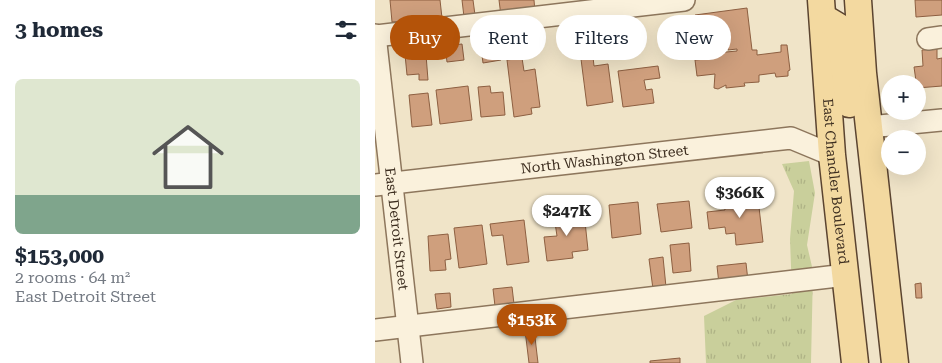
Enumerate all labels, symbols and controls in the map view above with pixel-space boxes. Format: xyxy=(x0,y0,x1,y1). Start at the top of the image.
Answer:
chip: Buy xyxy=(390,15,460,60)
chip: Rent xyxy=(470,15,546,60)
chip: Filters xyxy=(556,15,647,60)
chip: New xyxy=(657,15,731,60)
icon: filters xyxy=(332,16,360,44)
text: 3 homes xyxy=(15,18,103,42)
map controls xyxy=(881,75,926,175)
button: + xyxy=(881,75,926,120)
street label: East Chandler Boulevard xyxy=(820,98,852,265)
icon: home xyxy=(143,112,233,202)
button: − xyxy=(881,130,926,175)
street label: North Washington Street xyxy=(520,142,689,176)
street label: East Detroit Street xyxy=(382,166,412,291)
pin: $366K xyxy=(705,176,775,219)
text: $366K xyxy=(716,183,764,202)
pin: $247K xyxy=(532,194,602,237)
text: $247K xyxy=(543,201,591,220)
text: $153,000 xyxy=(15,244,104,268)
text: 2 rooms · 64 m² xyxy=(15,268,130,287)
text: East Detroit Street xyxy=(15,287,156,306)
pin: $153K xyxy=(497,304,567,346)
text: $153K xyxy=(508,310,556,329)

